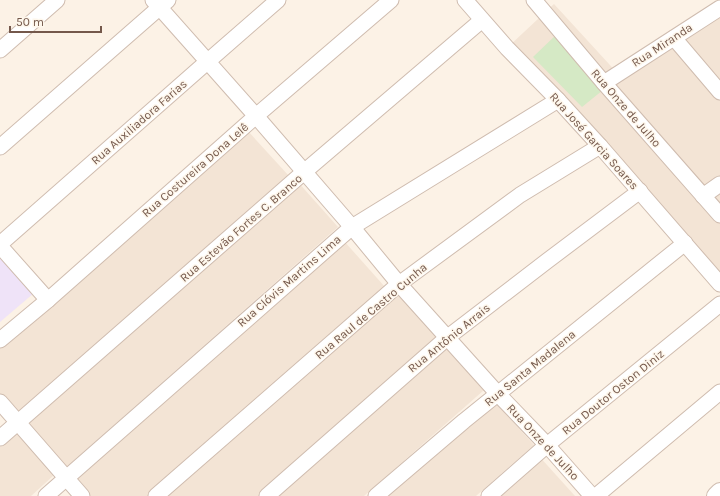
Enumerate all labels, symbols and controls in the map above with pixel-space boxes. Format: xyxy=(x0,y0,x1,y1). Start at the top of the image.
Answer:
scale bar xyxy=(10,8,101,34)
text: 50 m xyxy=(16,15,44,29)
street label: Rua Miranda xyxy=(629,20,695,70)
street label: Rua Onze de Julho xyxy=(588,66,664,150)
street label: Rua Auxiliadora Farias xyxy=(88,77,190,167)
street label: Rua José Garcia Soares xyxy=(547,90,641,192)
street label: Rua Costureira Dona Lelê xyxy=(139,120,251,220)
street label: Rua Estevão Fortes C. Branco xyxy=(177,171,305,285)
street label: Rua Clóvis Martins Lima xyxy=(234,232,344,330)
street label: Rua Raul de Castro Cunha xyxy=(312,260,430,362)
street label: Rua Antônio Arrais xyxy=(405,301,493,375)
street label: Rua Santa Madalena xyxy=(482,327,578,409)
street label: Rua Doutor Oston Diniz xyxy=(559,346,667,438)
street label: Rua Onze de Julho xyxy=(504,401,582,483)

